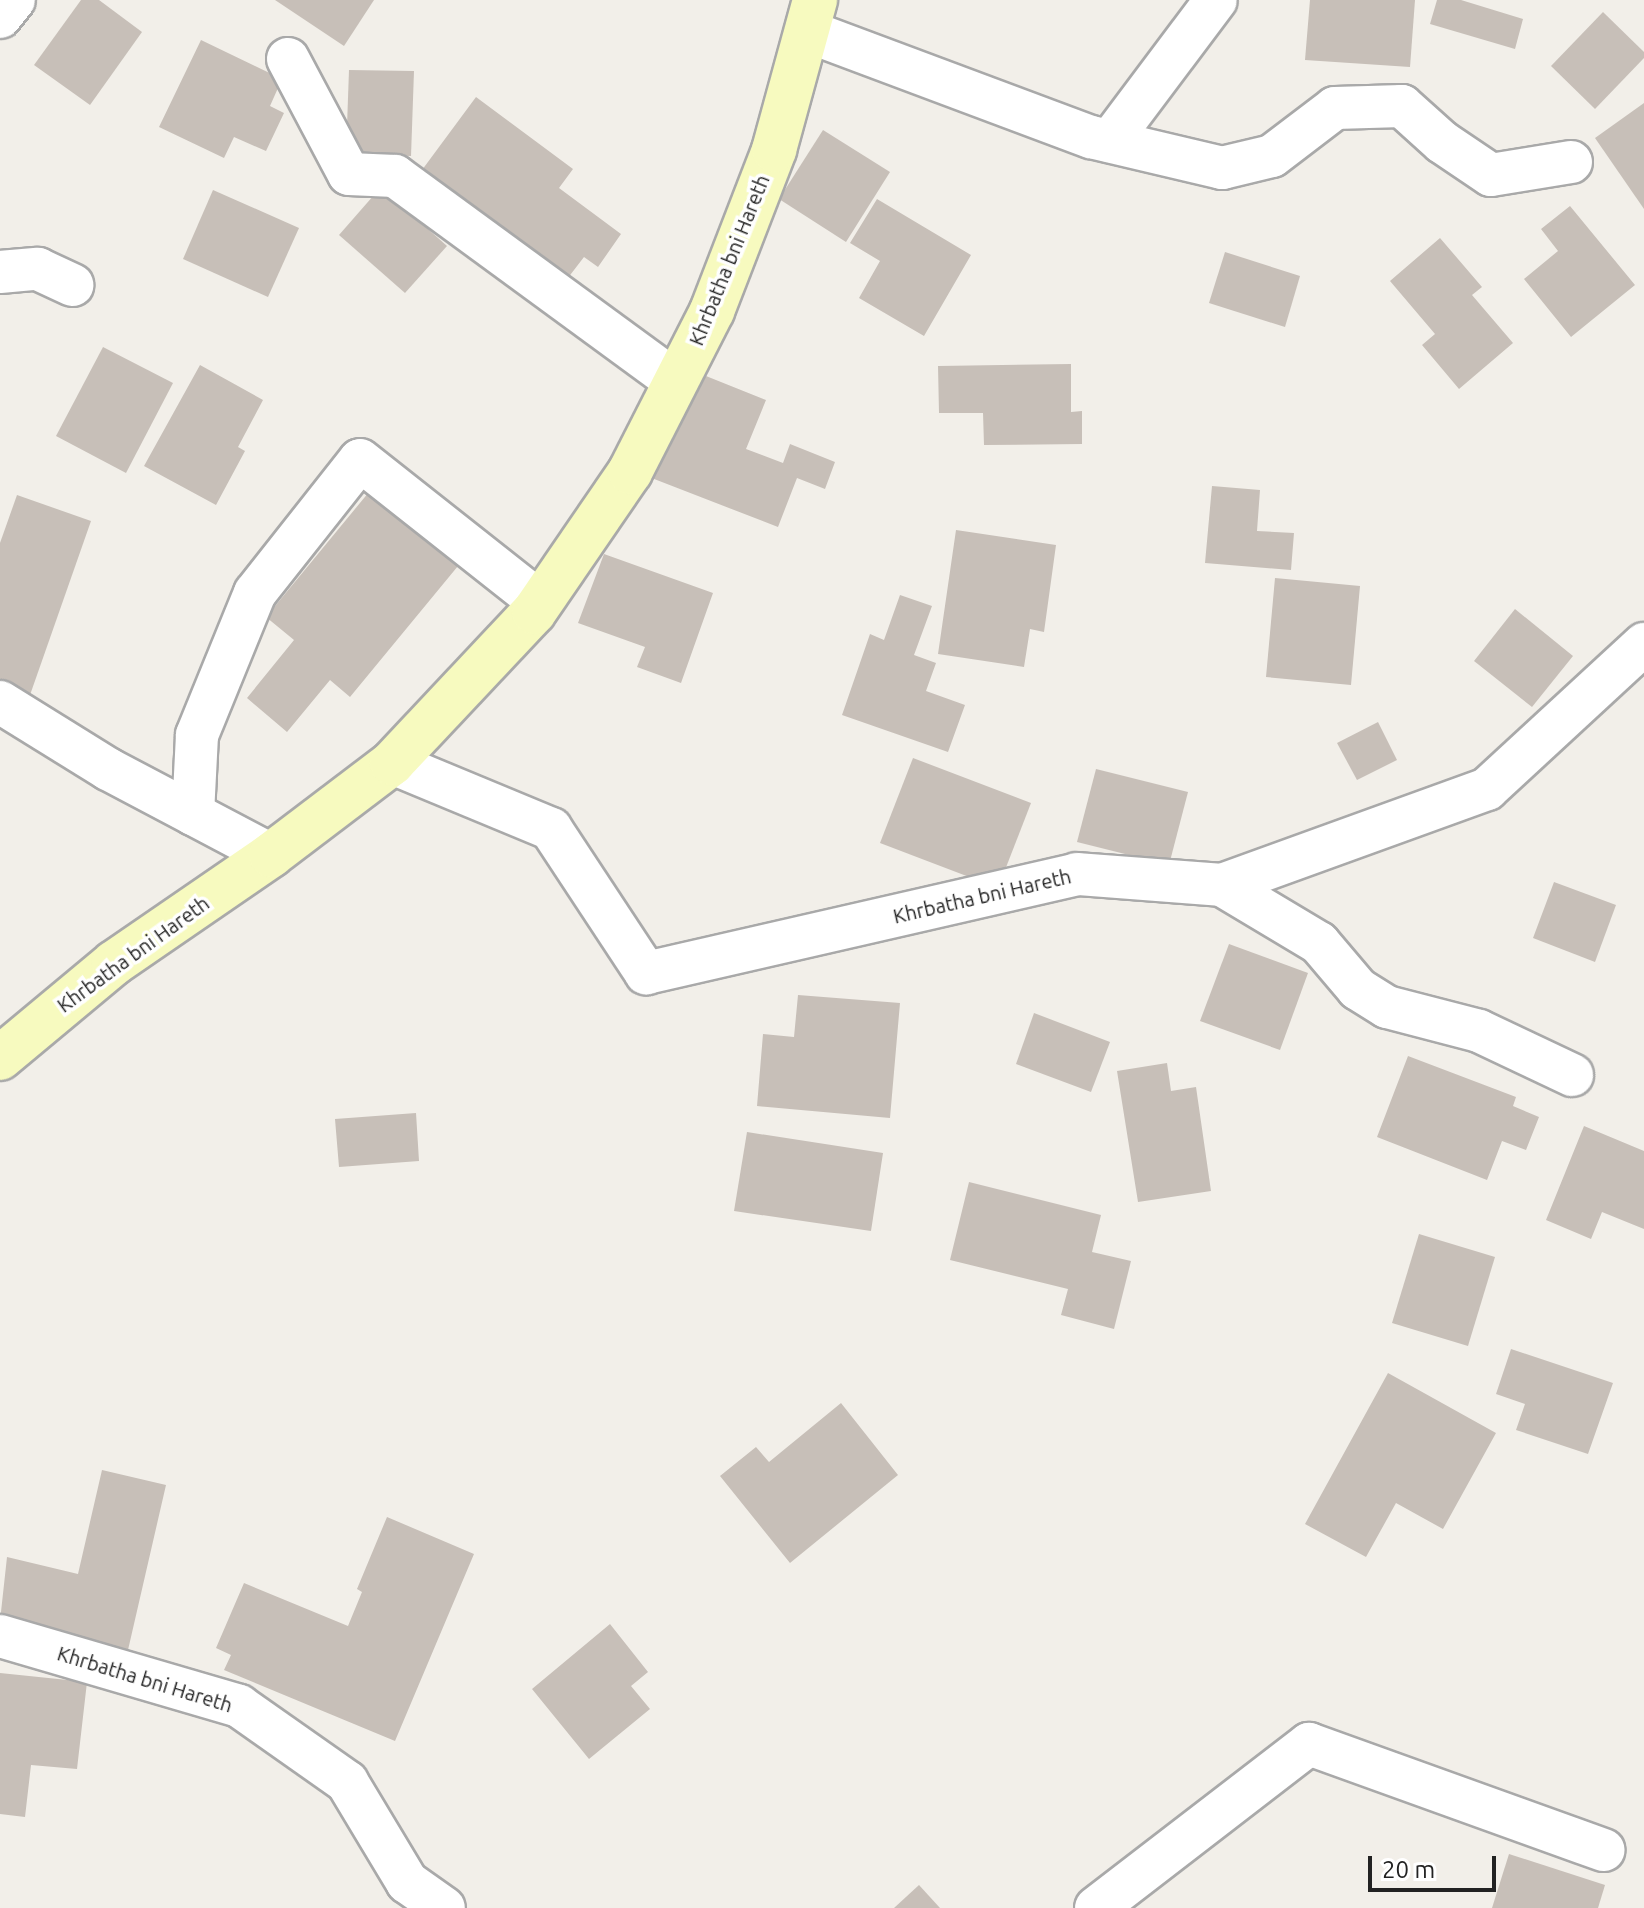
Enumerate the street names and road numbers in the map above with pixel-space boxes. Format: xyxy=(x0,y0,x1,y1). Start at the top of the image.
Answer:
street label: Khrbatha bni Hareth xyxy=(684,171,774,349)
street label: Khrbatha bni Hareth xyxy=(891,864,1073,928)
street label: Khrbatha bni Hareth xyxy=(52,891,214,1017)
street label: Khrbatha bni Hareth xyxy=(54,1641,236,1717)

